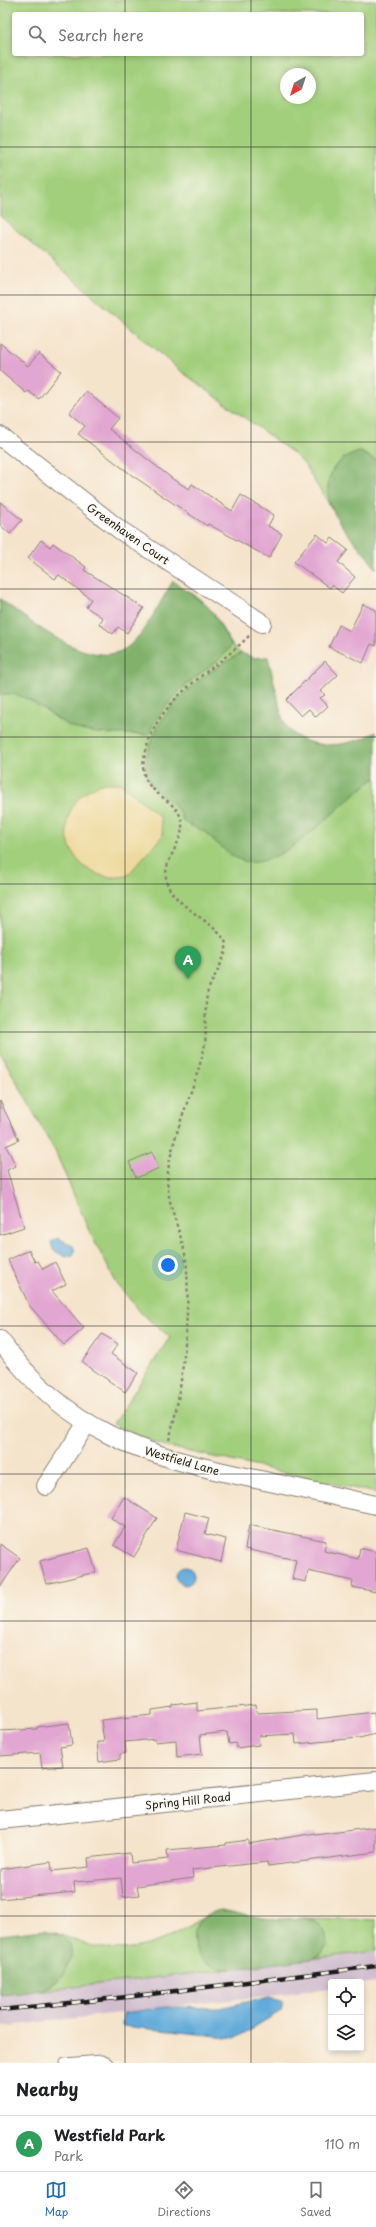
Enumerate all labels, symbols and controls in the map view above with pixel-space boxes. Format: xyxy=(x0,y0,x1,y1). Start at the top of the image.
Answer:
search box xyxy=(12,12,364,56)
icon: search xyxy=(26,23,48,45)
text: Search here xyxy=(58,23,144,46)
north arrow xyxy=(280,68,316,104)
street label: Greenhaven Court xyxy=(84,499,173,569)
pin: A xyxy=(175,946,201,979)
your location xyxy=(158,1255,178,1275)
street label: Westfield Lane xyxy=(143,1442,222,1479)
street label: Spring Hill Road xyxy=(144,1788,232,1813)
map controls xyxy=(328,1979,364,2051)
button: locate xyxy=(328,1979,364,2015)
button: layers xyxy=(328,2015,364,2051)
text: Nearby xyxy=(16,2076,78,2102)
text: Westfield Park xyxy=(54,2123,165,2146)
text: A xyxy=(24,2134,34,2153)
text: 110 m xyxy=(325,2134,360,2153)
text: Park xyxy=(54,2146,83,2165)
tab: Map xyxy=(45,2179,68,2220)
tab: Directions xyxy=(157,2179,211,2220)
tab: Saved xyxy=(300,2179,331,2220)

